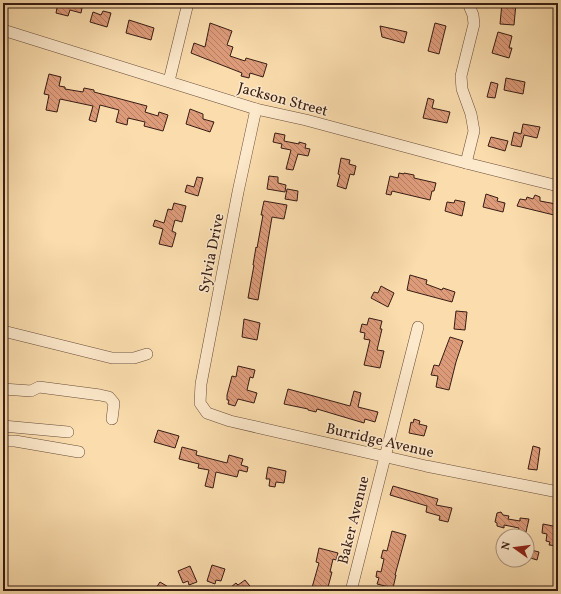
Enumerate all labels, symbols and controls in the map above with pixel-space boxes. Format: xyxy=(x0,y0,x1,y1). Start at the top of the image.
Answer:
street label: Jackson Street xyxy=(235,78,330,123)
street label: Sylvia Drive xyxy=(194,212,230,295)
street label: Burridge Avenue xyxy=(324,419,436,464)
street label: Baker Avenue xyxy=(333,474,376,567)
north arrow xyxy=(495,528,535,568)
text: N xyxy=(499,540,515,552)

